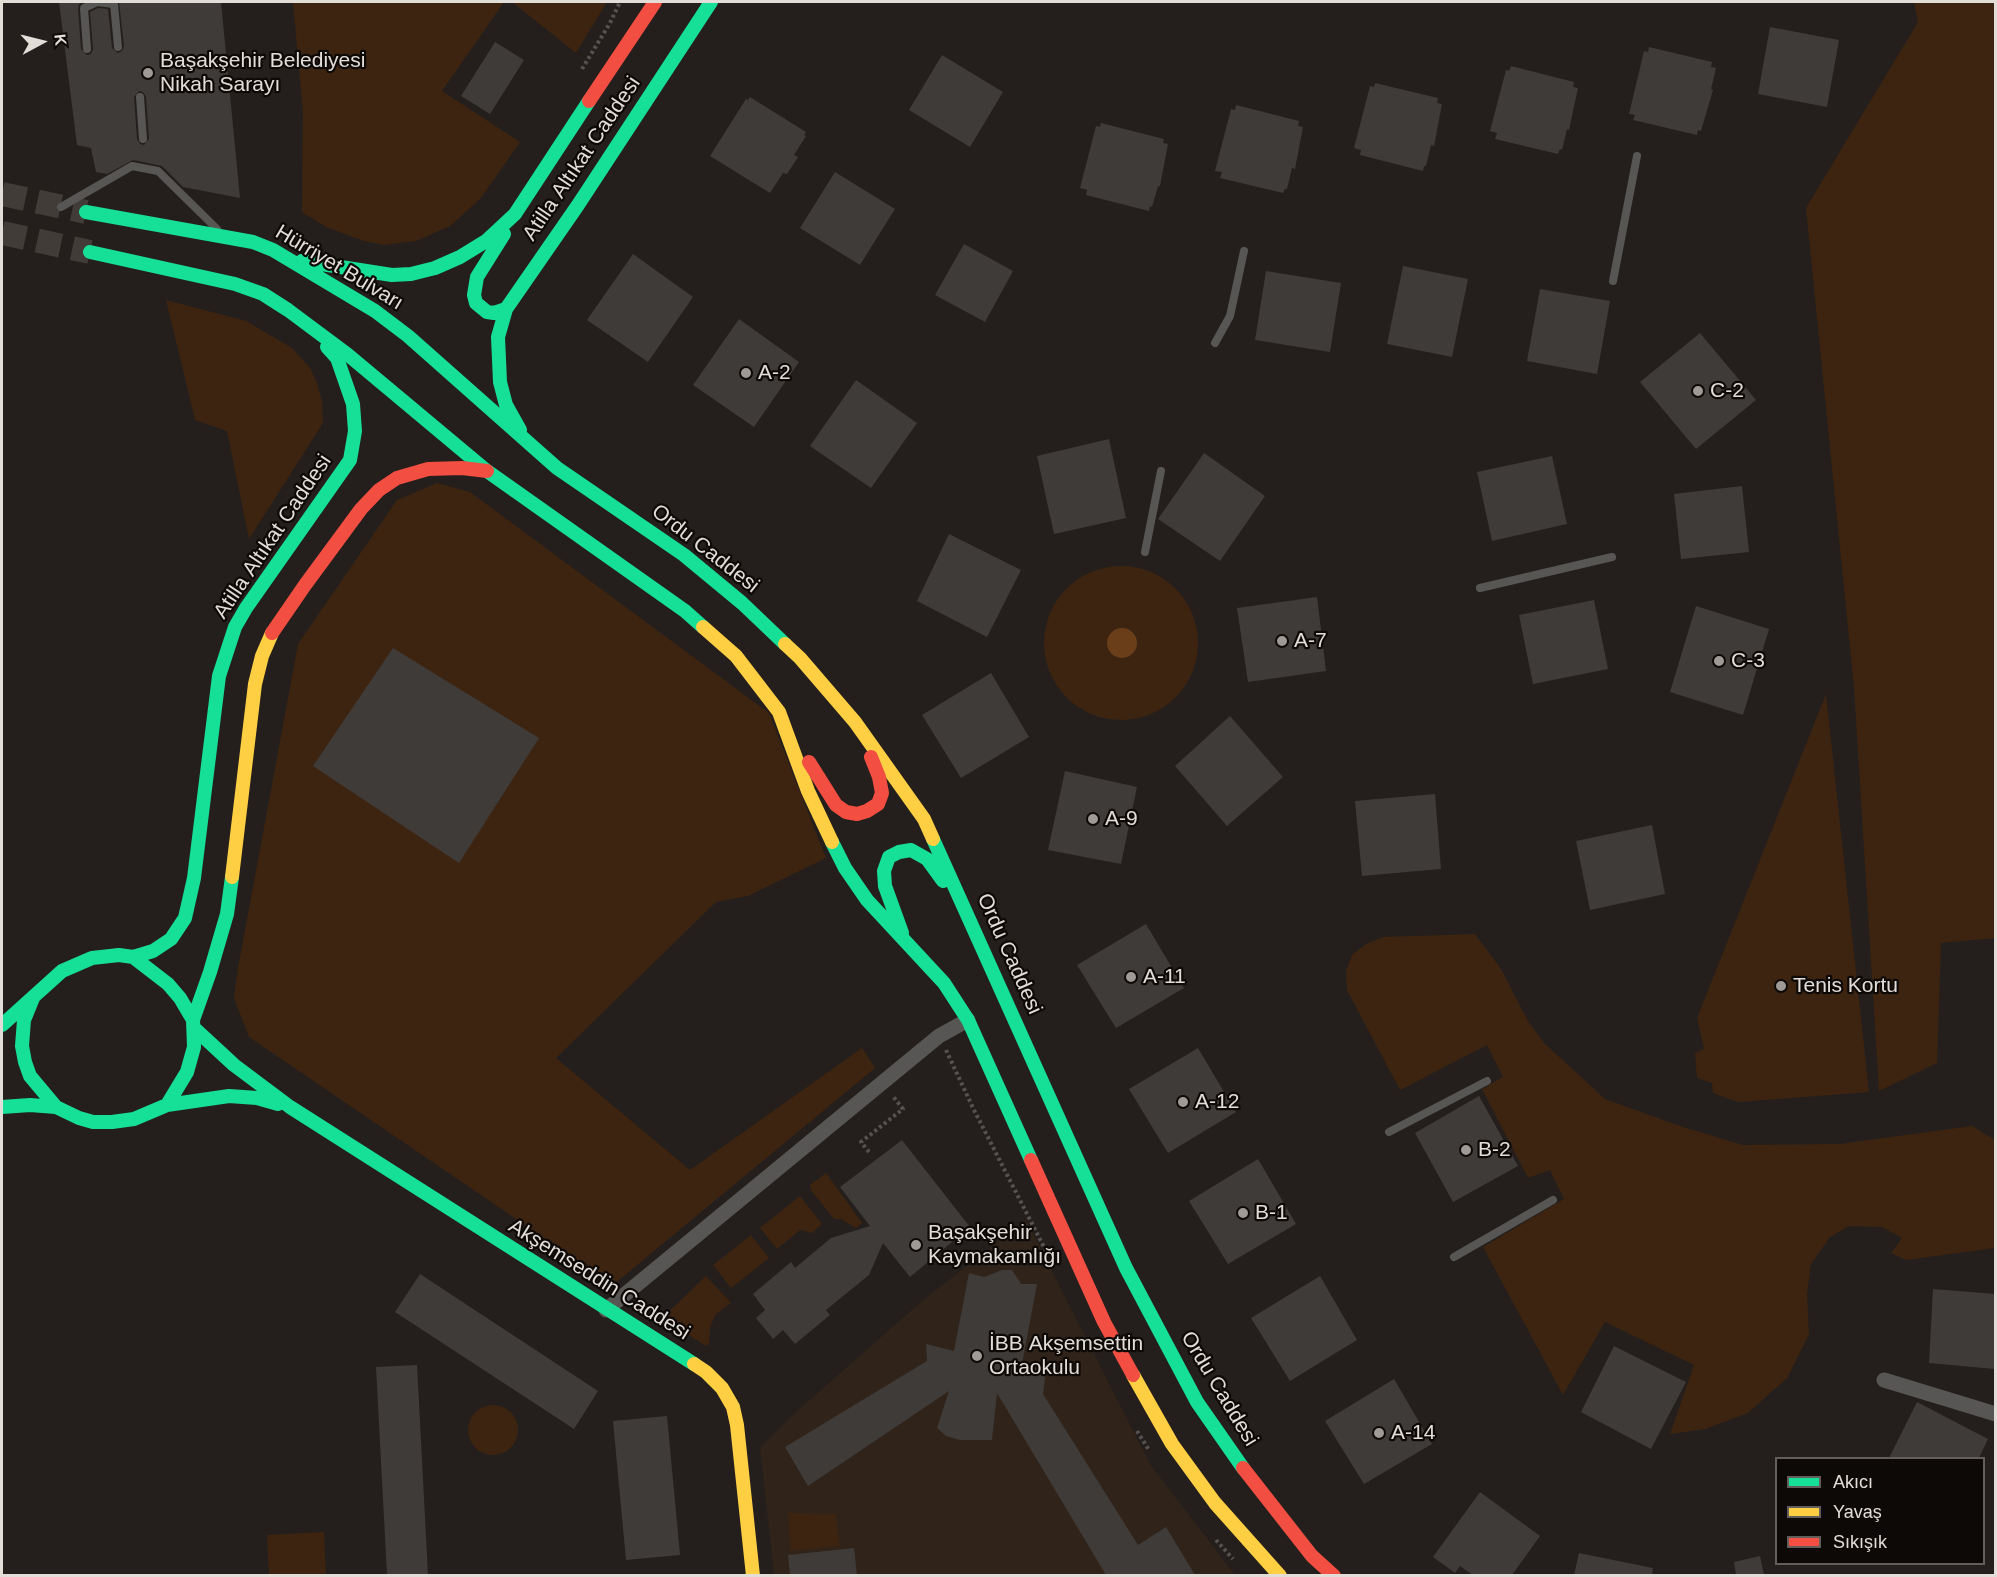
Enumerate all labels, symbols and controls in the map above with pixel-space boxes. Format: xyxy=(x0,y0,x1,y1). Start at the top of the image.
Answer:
north arrow xyxy=(12,12,72,72)
text: K xyxy=(51,33,70,47)
place label: Başakşehir Belediyesi Nikah Sarayı xyxy=(160,48,365,98)
marker: Başakşehir Belediyesi Nikah Sarayı xyxy=(141,66,155,80)
street label: Atilla Altıkat Caddesi xyxy=(518,72,646,246)
street label: Hürriyet Bulvarı xyxy=(270,220,408,316)
place label: A-2 xyxy=(758,360,791,386)
marker: A-2 xyxy=(739,366,753,380)
place label: C-2 xyxy=(1710,378,1744,404)
marker: C-2 xyxy=(1691,384,1705,398)
street label: Atilla Altıkat Caddesi xyxy=(209,450,337,624)
street label: Ordu Caddesi xyxy=(646,499,764,599)
place label: A-7 xyxy=(1294,628,1327,654)
marker: A-7 xyxy=(1275,634,1289,648)
place label: C-3 xyxy=(1731,648,1765,674)
marker: C-3 xyxy=(1712,654,1726,668)
place label: A-9 xyxy=(1105,806,1138,832)
marker: A-9 xyxy=(1086,812,1100,826)
street label: Ordu Caddesi xyxy=(971,890,1047,1018)
place label: A-11 xyxy=(1143,964,1186,990)
marker: A-11 xyxy=(1124,970,1138,984)
place label: Tenis Kortu xyxy=(1793,973,1898,999)
marker: Tenis Kortu xyxy=(1774,979,1788,993)
place label: A-12 xyxy=(1195,1089,1239,1115)
marker: A-12 xyxy=(1176,1095,1190,1109)
place label: B-2 xyxy=(1478,1137,1511,1163)
marker: B-2 xyxy=(1459,1143,1473,1157)
place label: B-1 xyxy=(1255,1200,1288,1226)
marker: B-1 xyxy=(1236,1206,1250,1220)
street label: Akşemseddin Caddesi xyxy=(504,1214,694,1346)
place label: Başakşehir Kaymakamlığı xyxy=(928,1220,1061,1270)
marker: Başakşehir Kaymakamlığı xyxy=(909,1238,923,1252)
street label: Ordu Caddesi xyxy=(1175,1327,1263,1451)
place label: İBB Akşemsettin Ortaokulu xyxy=(989,1331,1143,1381)
marker: İBB Akşemsettin Ortaokulu xyxy=(970,1349,984,1363)
place label: A-14 xyxy=(1391,1420,1435,1446)
marker: A-14 xyxy=(1372,1426,1386,1440)
legend xyxy=(1775,1457,1985,1565)
text: Akıcı xyxy=(1833,1472,1873,1492)
text: Yavaş xyxy=(1833,1502,1882,1522)
text: Sıkışık xyxy=(1833,1532,1887,1552)

